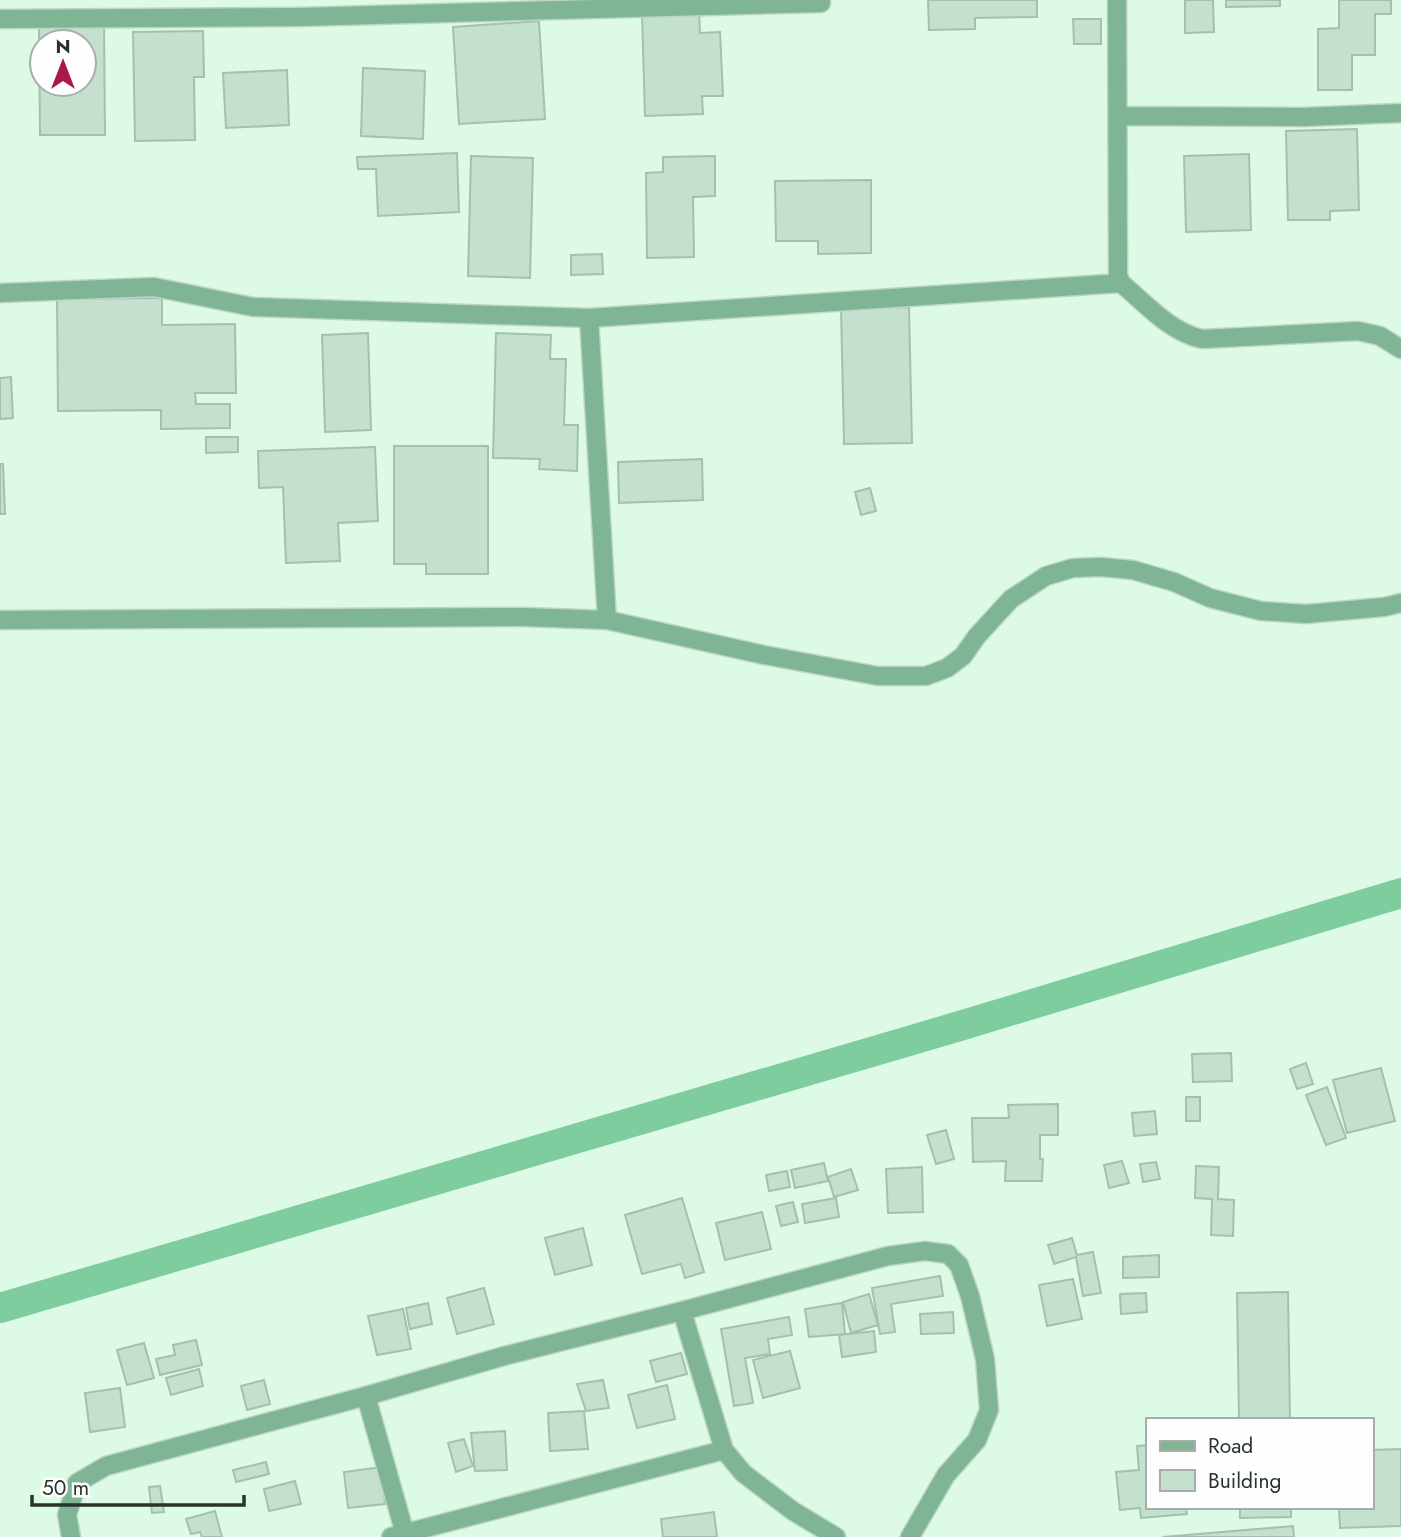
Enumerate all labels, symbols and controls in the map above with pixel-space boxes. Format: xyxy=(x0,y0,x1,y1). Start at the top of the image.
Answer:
north arrow xyxy=(28,28,98,98)
text: N xyxy=(55,33,71,60)
legend xyxy=(1146,1418,1373,1509)
text: Road xyxy=(1208,1431,1253,1461)
scale bar xyxy=(32,1464,243,1508)
text: Building xyxy=(1208,1466,1281,1496)
text: 50 m xyxy=(42,1473,89,1503)

